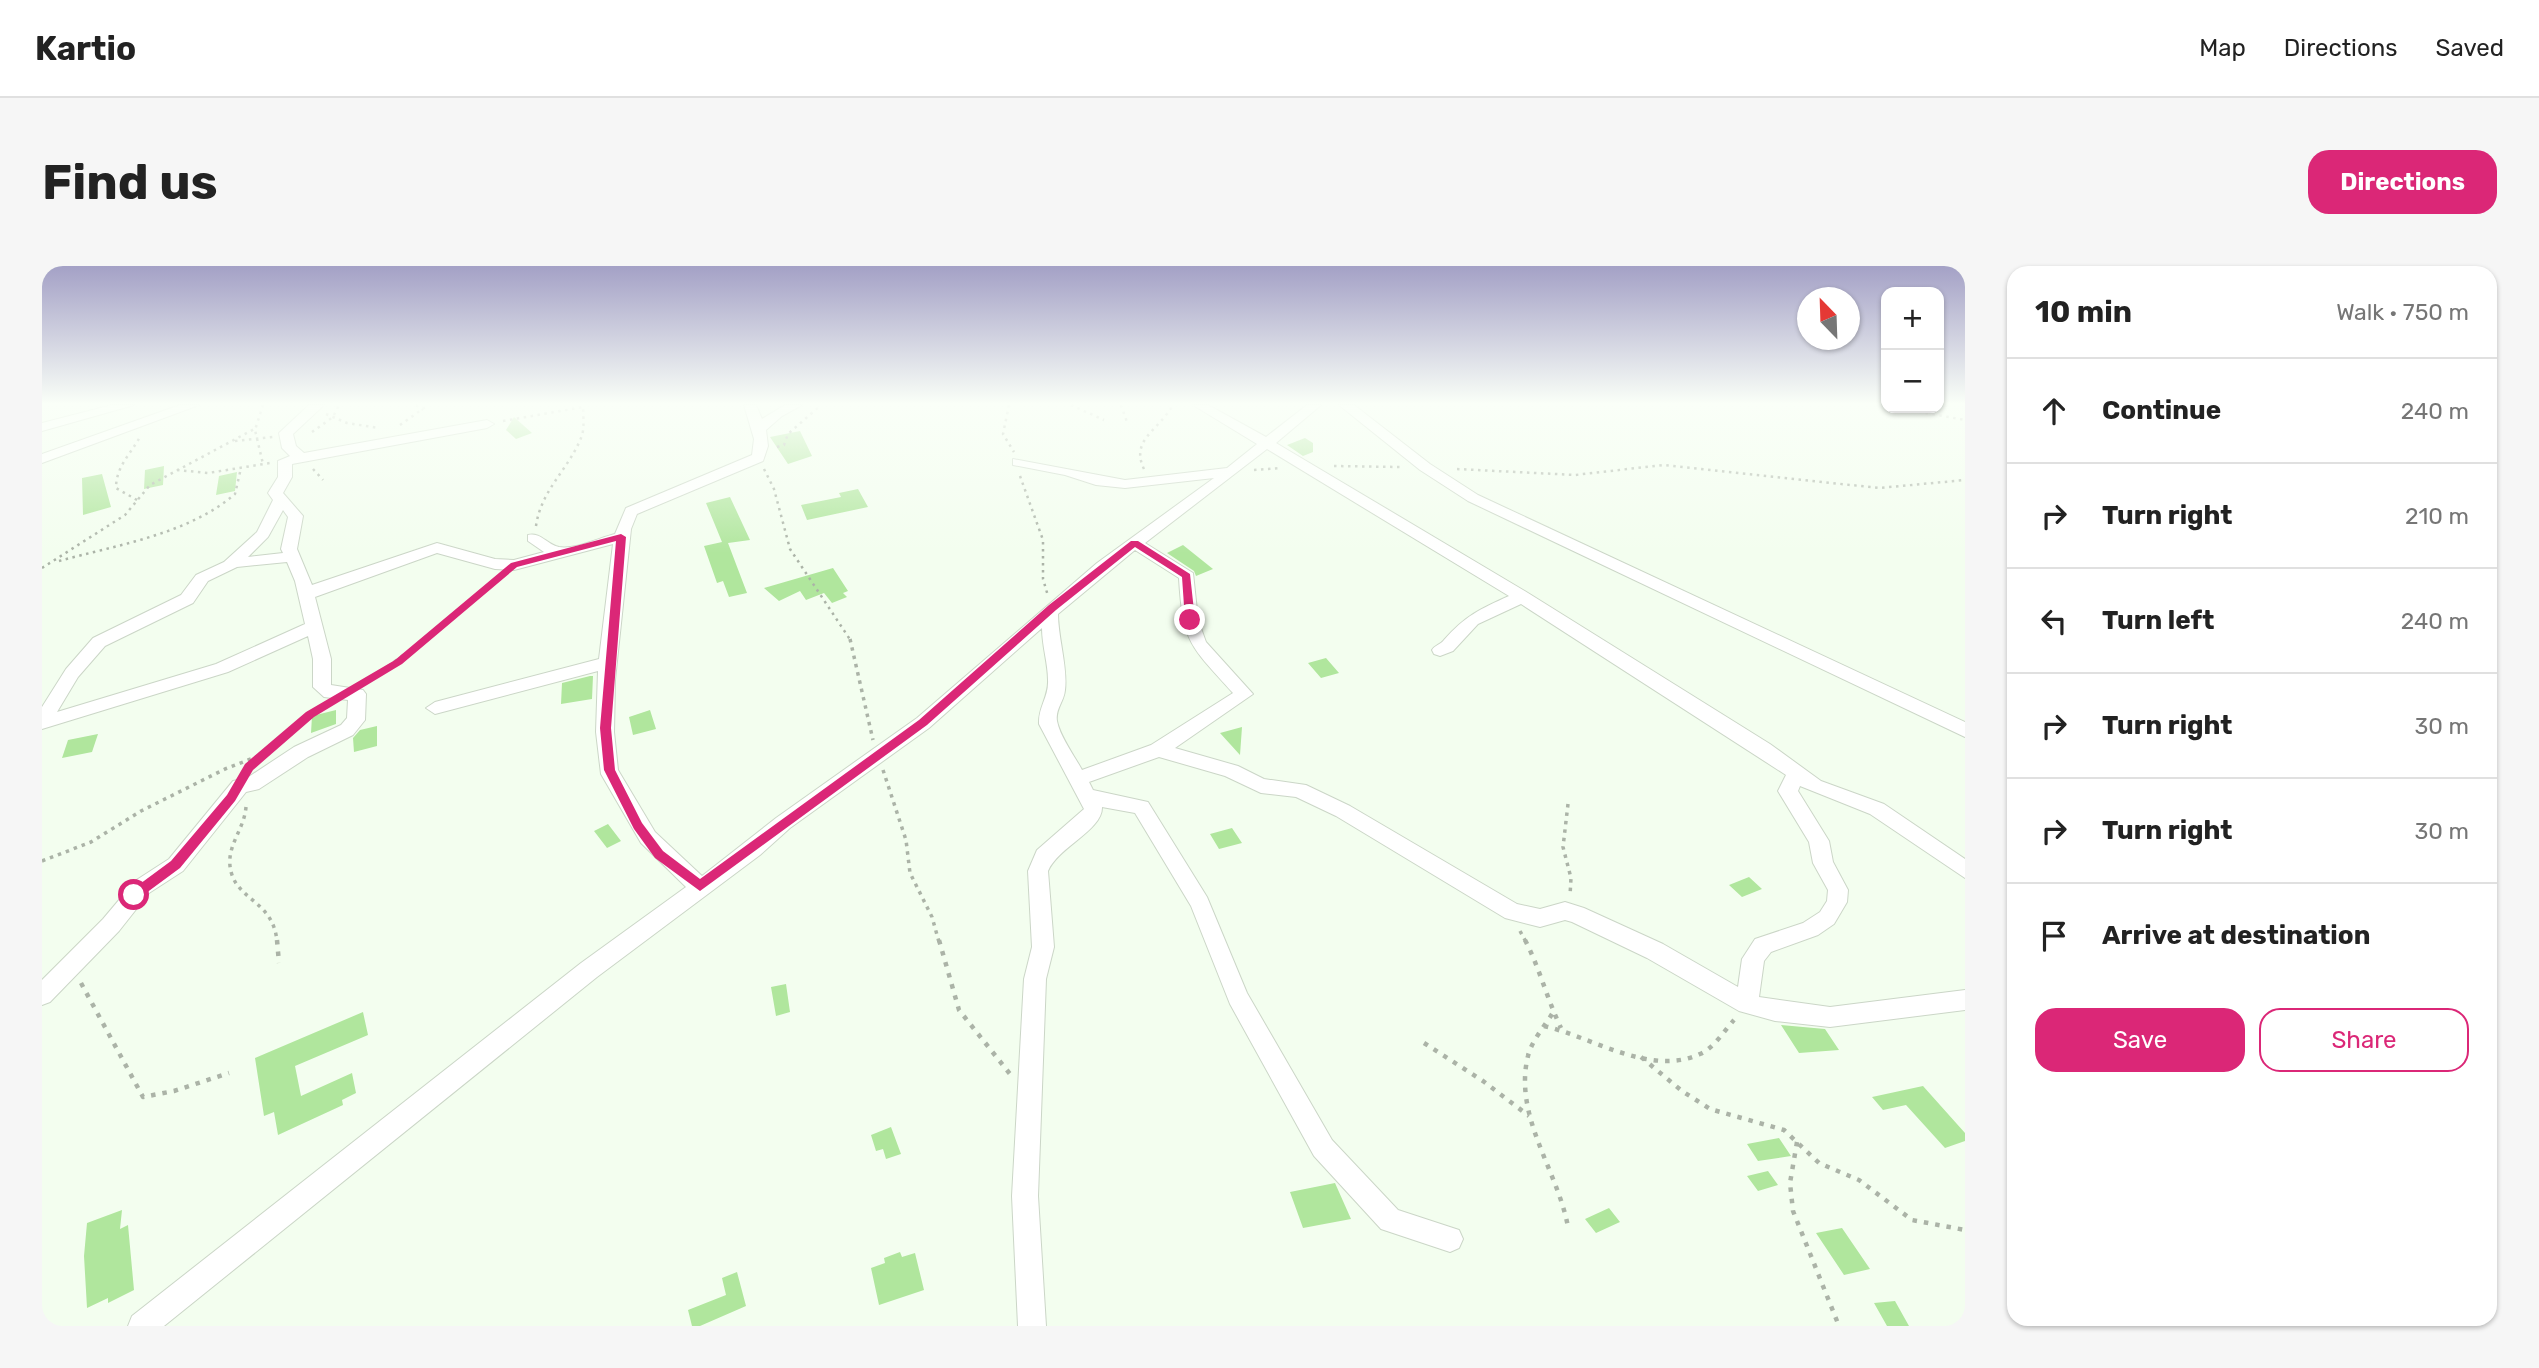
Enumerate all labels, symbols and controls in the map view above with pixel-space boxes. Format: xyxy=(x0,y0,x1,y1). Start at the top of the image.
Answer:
text: Kartio xyxy=(35,29,136,68)
text: Map xyxy=(2199,34,2246,62)
text: Directions xyxy=(2284,34,2397,62)
text: Saved xyxy=(2435,34,2504,62)
button: Directions xyxy=(2308,150,2497,214)
text: Find us xyxy=(42,153,218,211)
north arrow xyxy=(1797,287,1860,350)
map controls xyxy=(1881,287,1944,413)
button: + xyxy=(1881,287,1944,350)
text: 10 min xyxy=(2035,294,2132,330)
text: Walk · 750 m xyxy=(2336,298,2469,326)
button: − xyxy=(1881,350,1944,413)
icon: ahead xyxy=(2035,392,2073,430)
text: Continue xyxy=(2102,395,2221,426)
text: 240 m xyxy=(2401,397,2469,425)
icon: right xyxy=(2035,497,2073,535)
text: Turn right xyxy=(2102,500,2232,531)
text: 210 m xyxy=(2405,502,2469,530)
icon: left xyxy=(2035,602,2073,640)
route end xyxy=(1174,604,1205,635)
text: Turn left xyxy=(2102,605,2214,636)
text: 240 m xyxy=(2401,607,2469,635)
icon: right xyxy=(2035,707,2073,745)
text: Turn right xyxy=(2102,710,2232,741)
text: 30 m xyxy=(2414,712,2469,740)
icon: right xyxy=(2035,812,2073,850)
text: Turn right xyxy=(2102,815,2232,846)
text: 30 m xyxy=(2414,817,2469,845)
route start xyxy=(118,879,149,910)
icon: arrive xyxy=(2035,917,2073,955)
text: Arrive at destination xyxy=(2102,920,2370,951)
button: Save xyxy=(2035,1008,2245,1072)
button: Share xyxy=(2259,1008,2469,1072)

